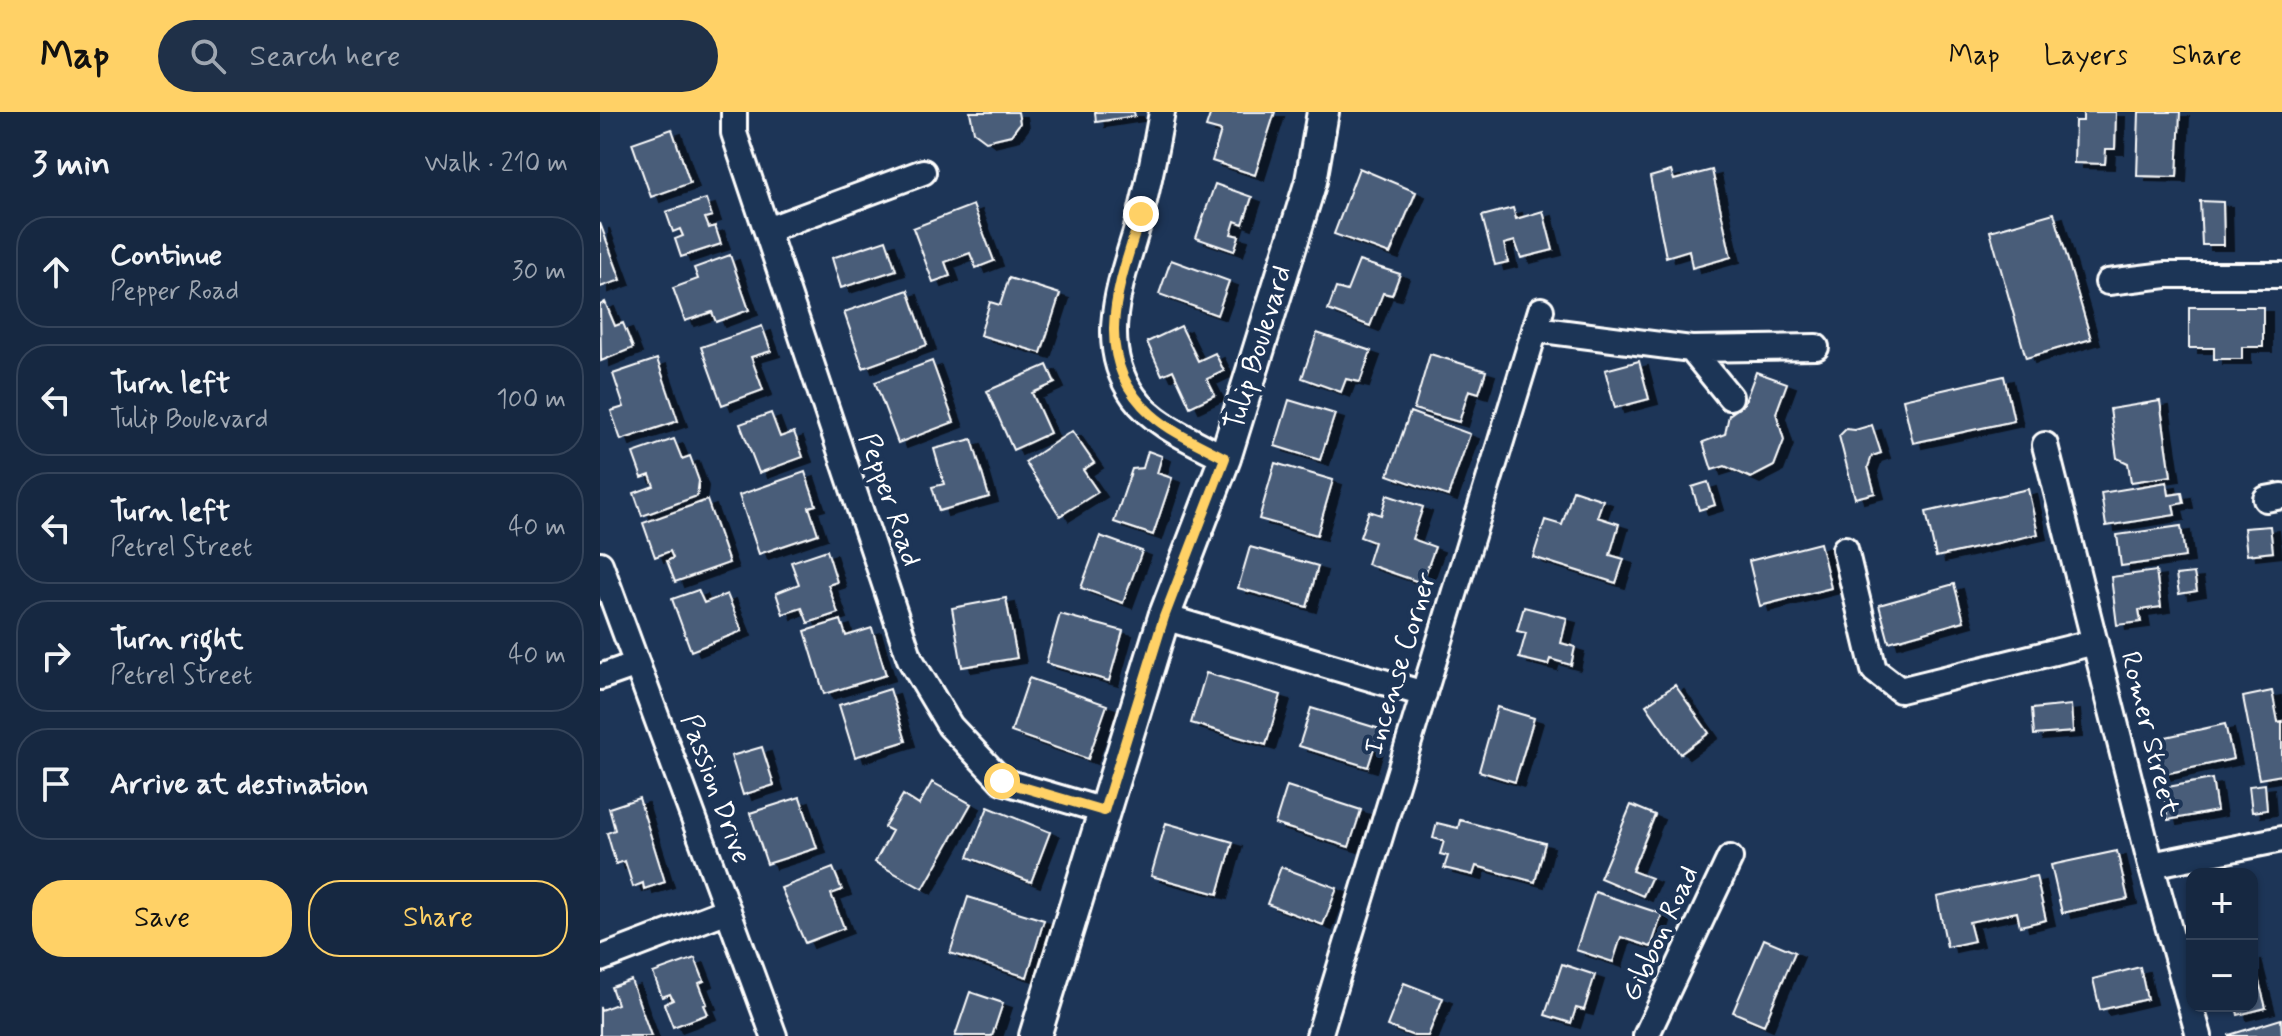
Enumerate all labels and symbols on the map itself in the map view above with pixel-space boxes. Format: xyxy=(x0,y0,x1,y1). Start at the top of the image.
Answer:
route end xyxy=(1123,196,1159,232)
street label: Tulip Boulevard xyxy=(1216,261,1302,435)
street label: Pepper Road xyxy=(849,428,929,572)
street label: Incense Corner xyxy=(1356,568,1446,759)
street label: Romer Street xyxy=(2111,648,2187,821)
street label: Passion Drive xyxy=(671,709,759,869)
route start xyxy=(984,763,1020,799)
street label: Gibbon Road xyxy=(1613,860,1709,1008)

